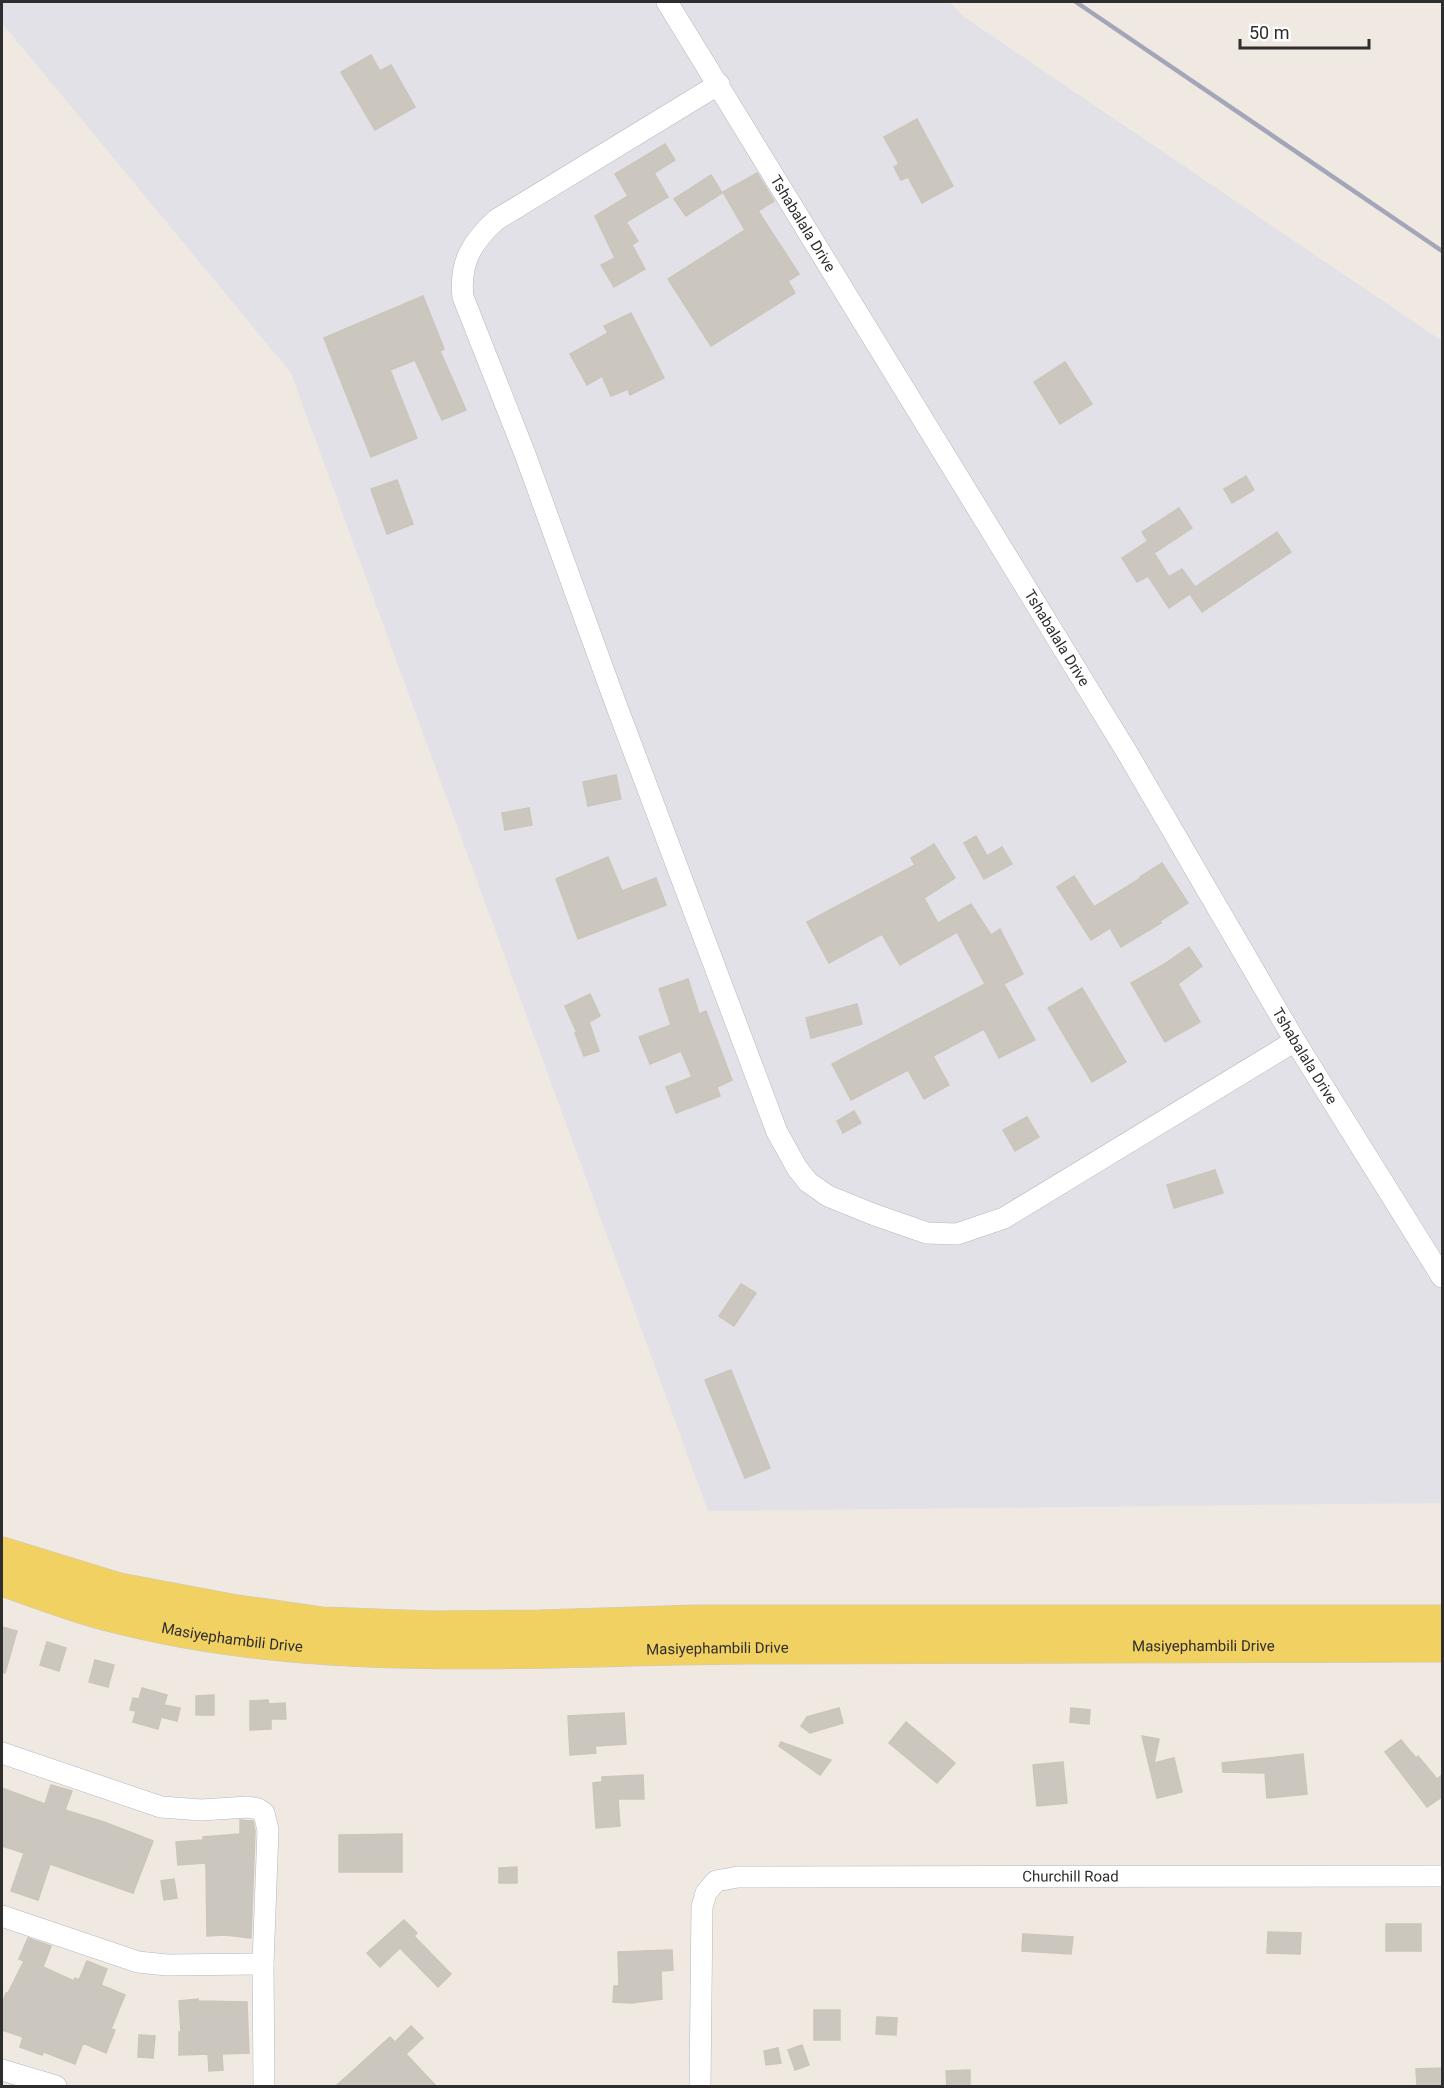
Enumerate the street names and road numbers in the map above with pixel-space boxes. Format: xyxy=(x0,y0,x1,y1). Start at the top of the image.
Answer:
street label: Tshabalala Drive xyxy=(766,172,839,275)
street label: Tshabalala Drive xyxy=(1020,586,1093,690)
street label: Tshabalala Drive xyxy=(1269,1004,1341,1108)
street label: Masiyephambili Drive xyxy=(160,1619,304,1656)
street label: Masiyephambili Drive xyxy=(1132,1637,1275,1655)
street label: Masiyephambili Drive xyxy=(646,1639,789,1659)
street label: Churchill Road xyxy=(1022,1867,1119,1886)

